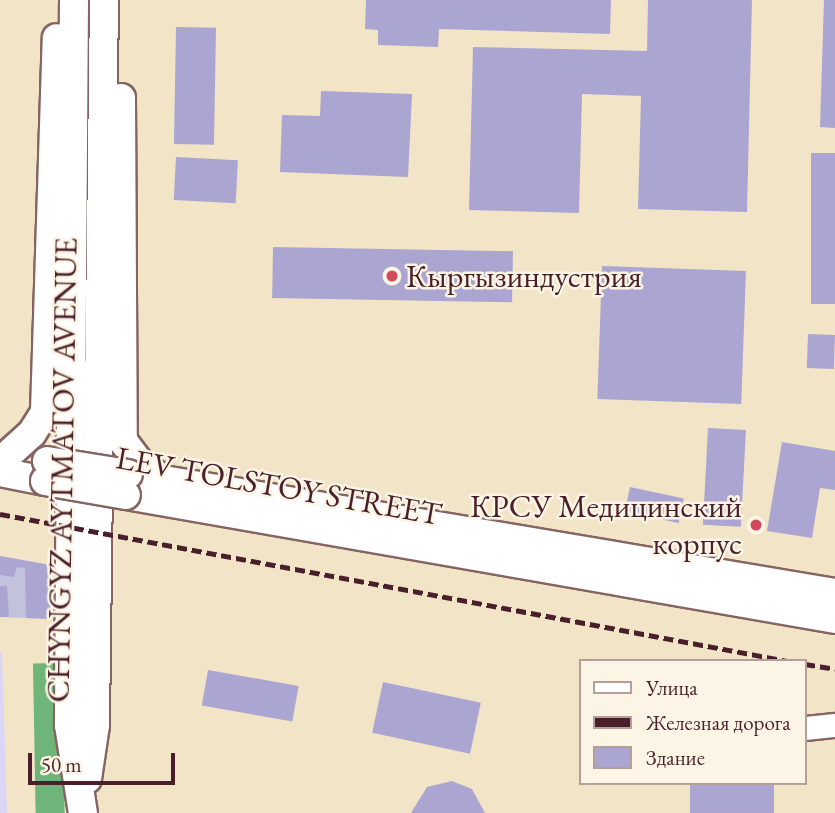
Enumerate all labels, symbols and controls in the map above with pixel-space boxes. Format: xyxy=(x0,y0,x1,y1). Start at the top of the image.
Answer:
street label: CHYNGYZ AYTMATOV AVENUE xyxy=(39,237,85,703)
place label: Кыргызиндустрия xyxy=(406,257,642,295)
marker: Кыргызиндустрия xyxy=(384,268,400,284)
street label: LEV TOLSTOY STREET xyxy=(113,438,445,534)
place label: КРСУ Медицинский корпус xyxy=(470,488,742,563)
marker: КРСУ Медицинский корпус xyxy=(748,517,764,533)
legend xyxy=(580,659,807,785)
text: Улица xyxy=(646,674,698,701)
text: Железная дорога xyxy=(646,709,791,736)
scale bar xyxy=(32,740,178,784)
text: Здание xyxy=(646,744,705,771)
text: 50 m xyxy=(41,751,82,778)

